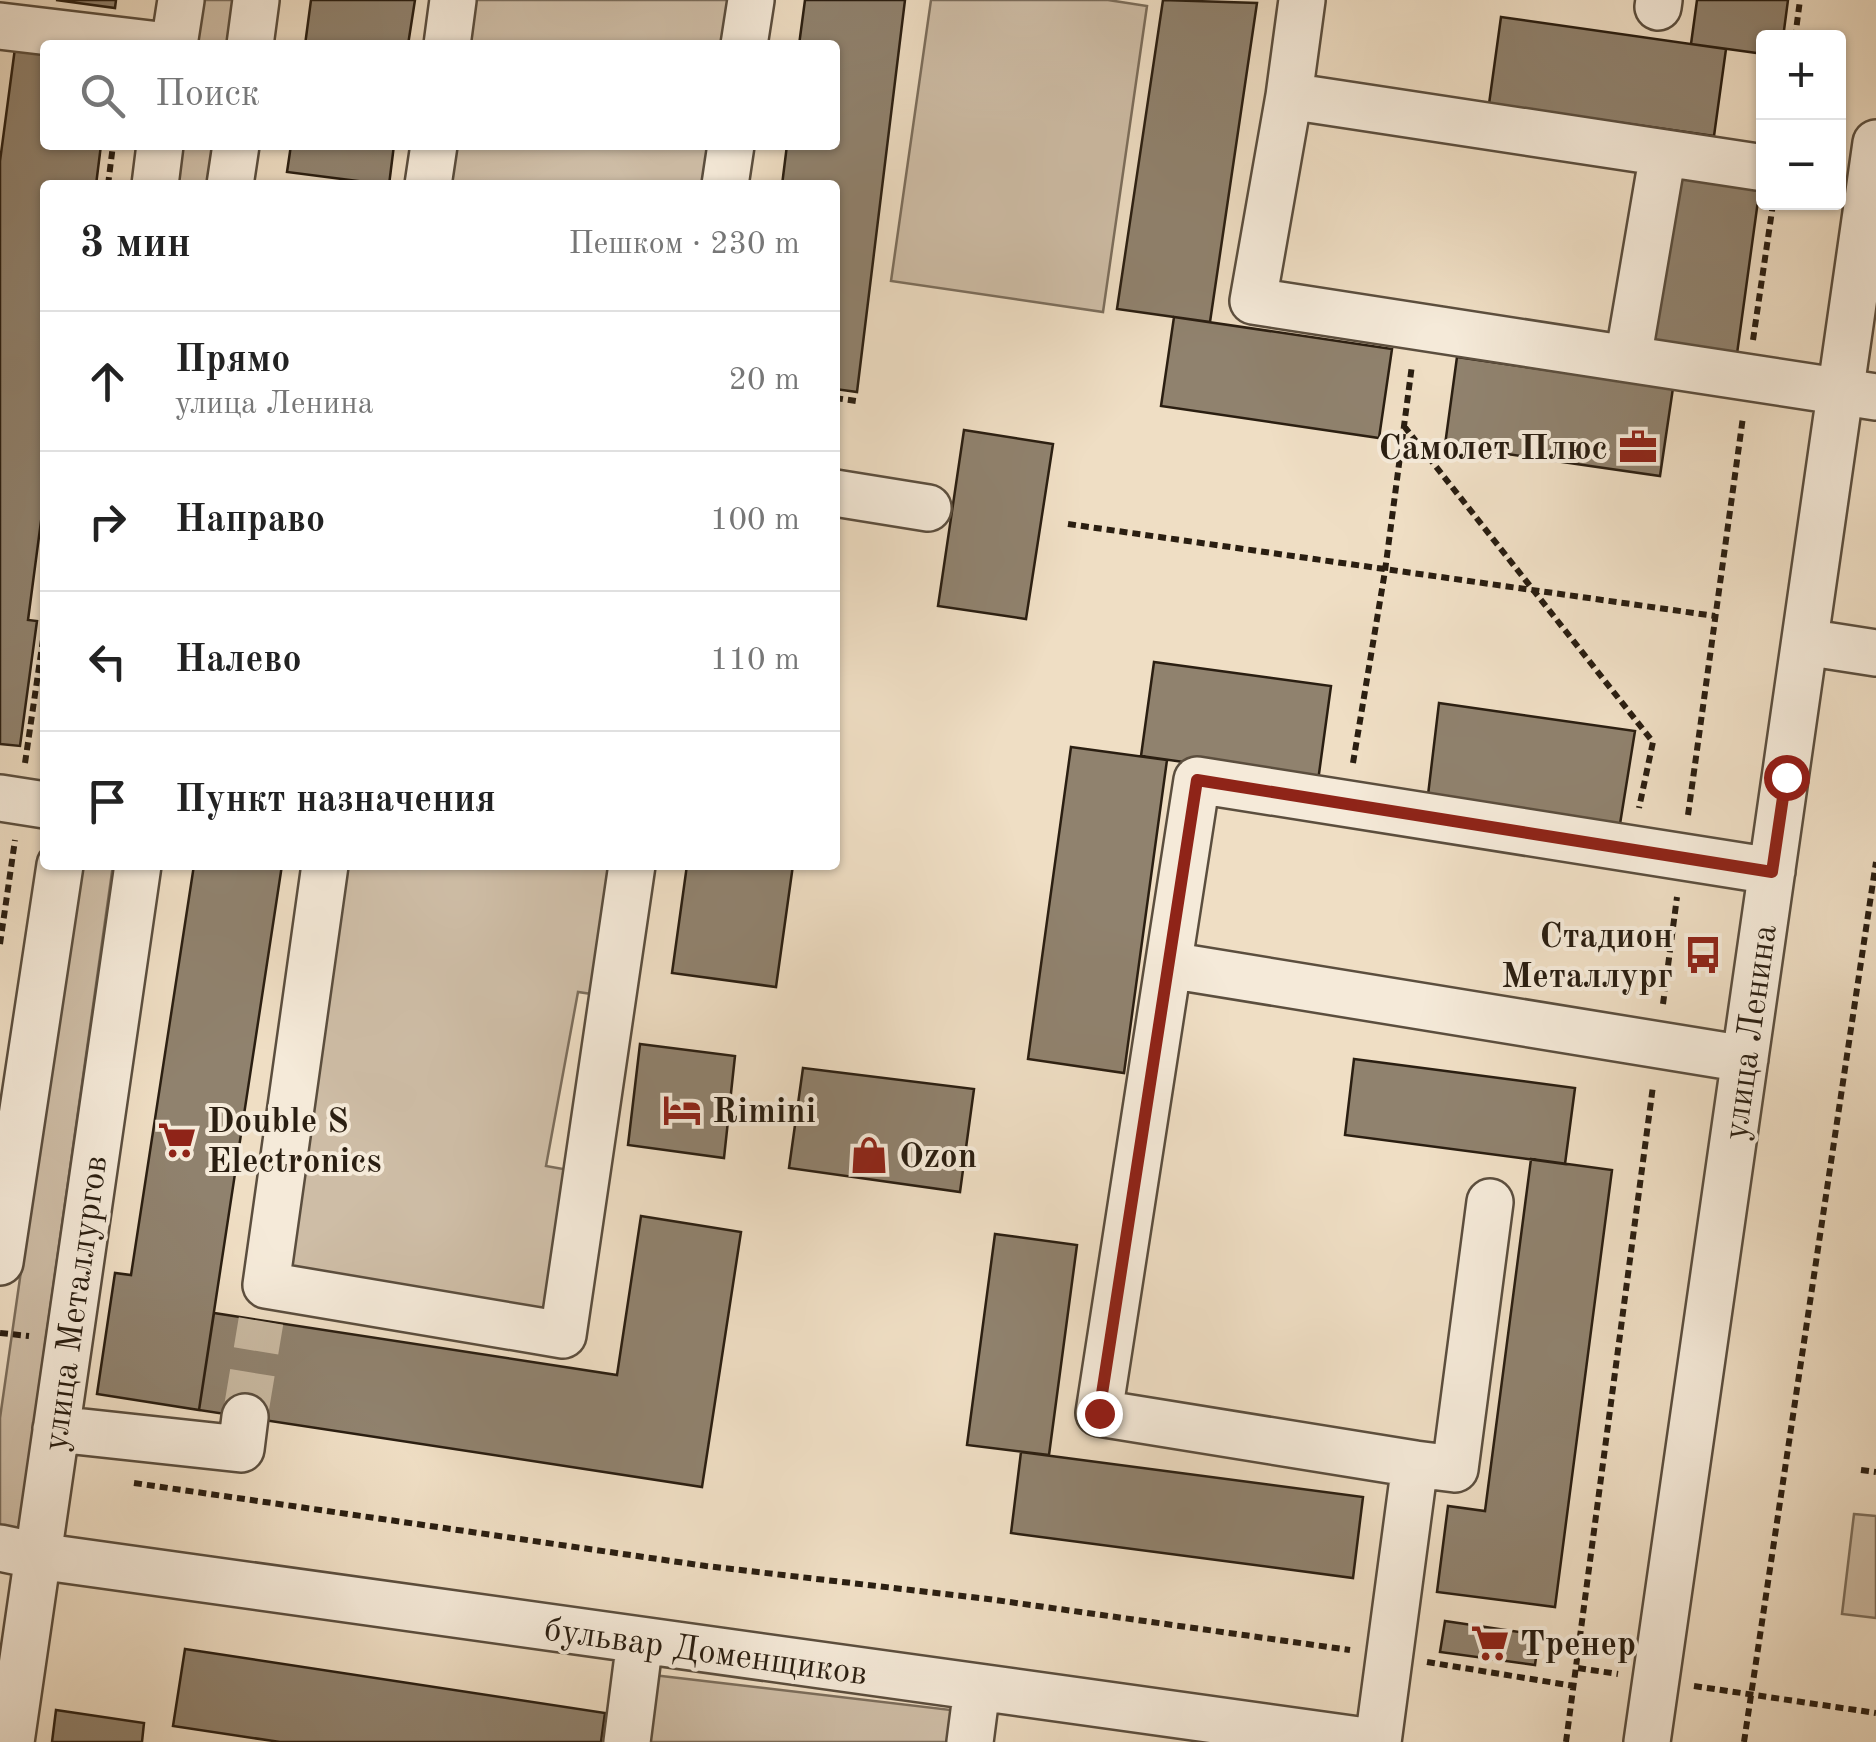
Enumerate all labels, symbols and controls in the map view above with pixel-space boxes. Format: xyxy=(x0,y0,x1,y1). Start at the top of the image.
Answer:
map controls xyxy=(1756,30,1846,210)
button: + xyxy=(1756,30,1846,120)
search box xyxy=(40,40,840,150)
icon: search xyxy=(75,68,130,123)
text: Поиск xyxy=(155,76,260,114)
button: − xyxy=(1756,120,1846,210)
text: 3 мин xyxy=(80,224,191,266)
text: Пешком · 230 m xyxy=(568,229,800,261)
text: Прямо xyxy=(175,342,290,380)
icon: ahead xyxy=(80,354,135,409)
text: 20 m xyxy=(729,365,800,397)
text: улица Ленина xyxy=(175,389,374,421)
office icon: Самолет Плюс xyxy=(1617,426,1659,468)
place label: Самолет Плюс xyxy=(1379,432,1608,467)
icon: right xyxy=(80,494,135,549)
text: Направо xyxy=(175,502,325,540)
text: 100 m xyxy=(710,505,800,537)
icon: left xyxy=(80,634,135,689)
text: Налево xyxy=(175,642,302,680)
text: 110 m xyxy=(710,645,800,677)
route start xyxy=(1764,755,1810,801)
icon: arrive xyxy=(80,774,135,829)
text: Пункт назначения xyxy=(175,782,496,820)
place label: Стадион Металлург xyxy=(1501,920,1673,995)
street label: улица Ленина xyxy=(1719,922,1784,1142)
bus stop icon: Стадион Металлург xyxy=(1682,934,1724,976)
hotel icon: Rimini xyxy=(661,1089,703,1131)
place label: Rimini xyxy=(712,1095,816,1130)
place label: Double S Electronics xyxy=(207,1105,382,1180)
supermarket icon: Double S Electronics xyxy=(156,1119,198,1161)
shop icon: Ozon xyxy=(848,1134,890,1176)
place label: Ozon xyxy=(899,1140,977,1175)
street label: улица Металлургов xyxy=(38,1153,115,1453)
route end xyxy=(1077,1391,1123,1437)
street label: бульвар Доменщиков xyxy=(542,1612,869,1692)
supermarket icon: Тренер xyxy=(1469,1622,1511,1664)
place label: Тренер xyxy=(1520,1628,1636,1663)

